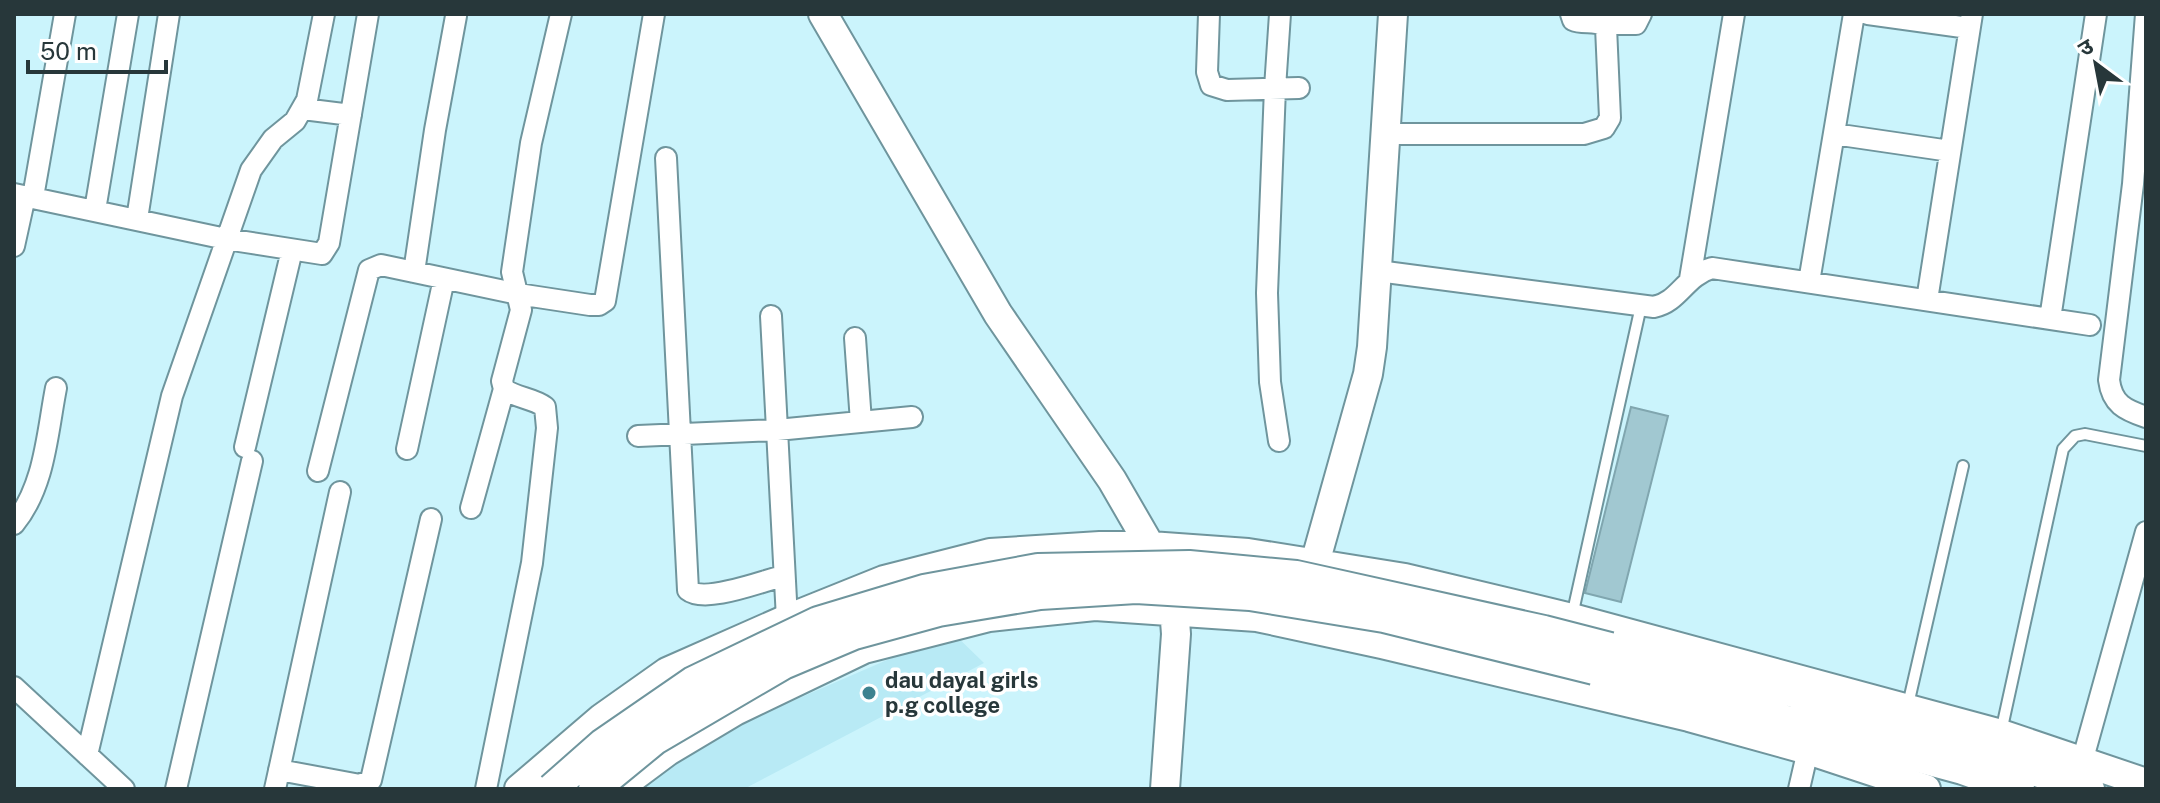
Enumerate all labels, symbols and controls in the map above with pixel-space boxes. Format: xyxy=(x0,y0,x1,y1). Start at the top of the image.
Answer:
scale bar xyxy=(28,24,166,74)
north arrow xyxy=(2056,24,2136,104)
text: उ xyxy=(2073,32,2099,61)
text: 50 m xyxy=(40,37,97,65)
place label: dau dayal girls p.g college xyxy=(885,667,1038,718)
marker: dau dayal girls p.g college xyxy=(860,684,878,702)

